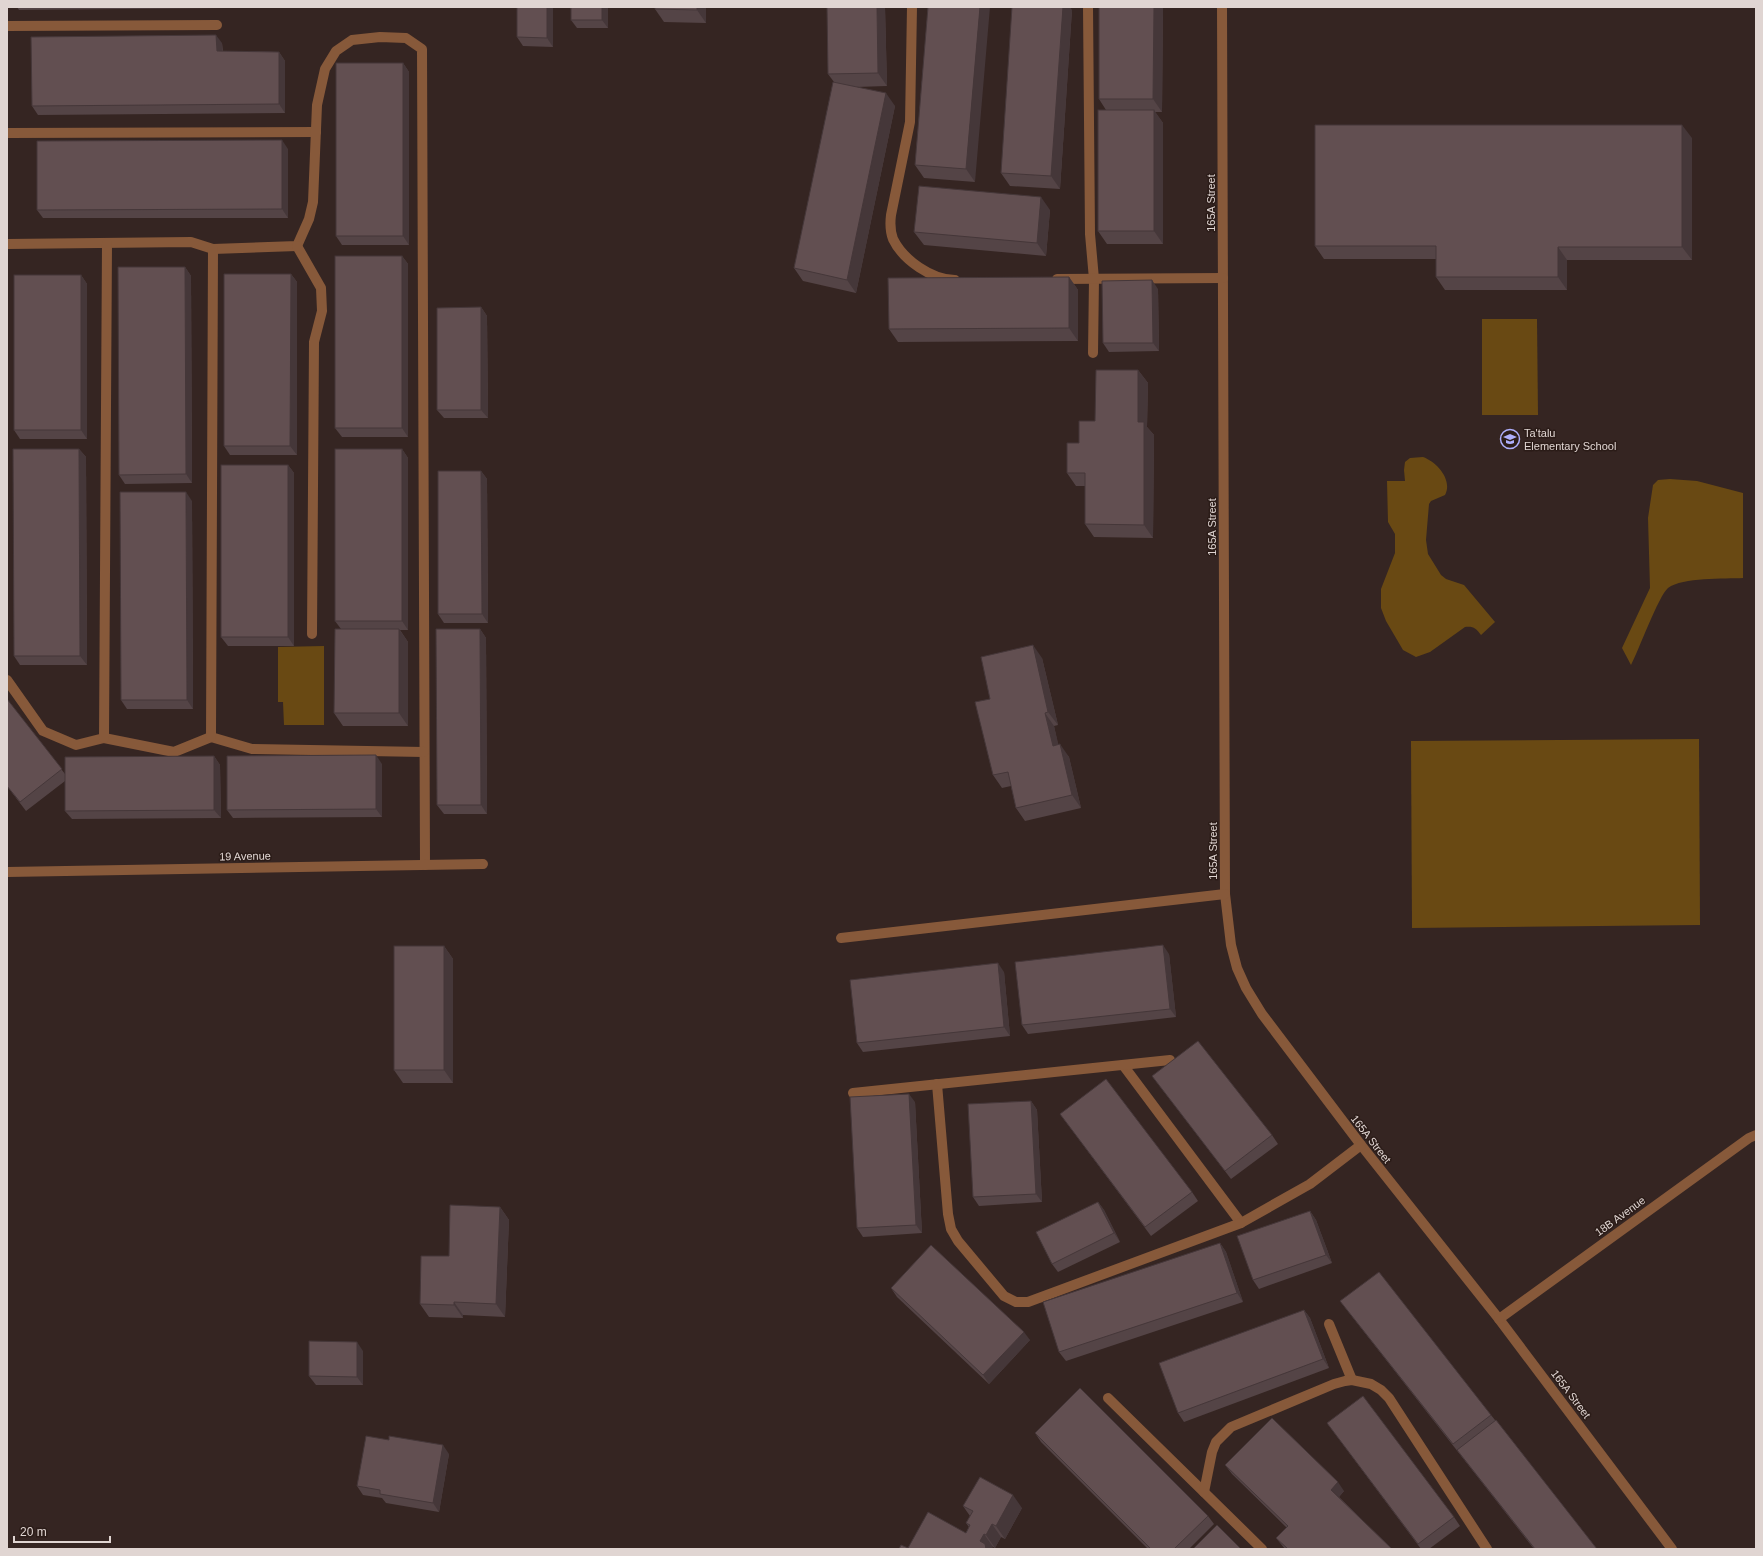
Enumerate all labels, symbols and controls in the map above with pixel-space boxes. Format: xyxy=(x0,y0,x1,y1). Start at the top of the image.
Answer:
street label: 165A Street xyxy=(1205,174,1217,232)
place label: Ta'talu Elementary School xyxy=(1524,427,1616,452)
school or university icon: Ta'talu Elementary School xyxy=(1499,428,1521,450)
street label: 165A Street xyxy=(1206,498,1218,556)
street label: 165A Street xyxy=(1207,822,1219,880)
street label: 19 Avenue xyxy=(219,850,271,862)
street label: 165A Street xyxy=(1349,1113,1393,1165)
street label: 18B Avenue xyxy=(1593,1194,1647,1238)
street label: 165A Street xyxy=(1549,1367,1593,1421)
scale bar xyxy=(14,1518,110,1544)
text: 20 m xyxy=(20,1525,47,1539)

